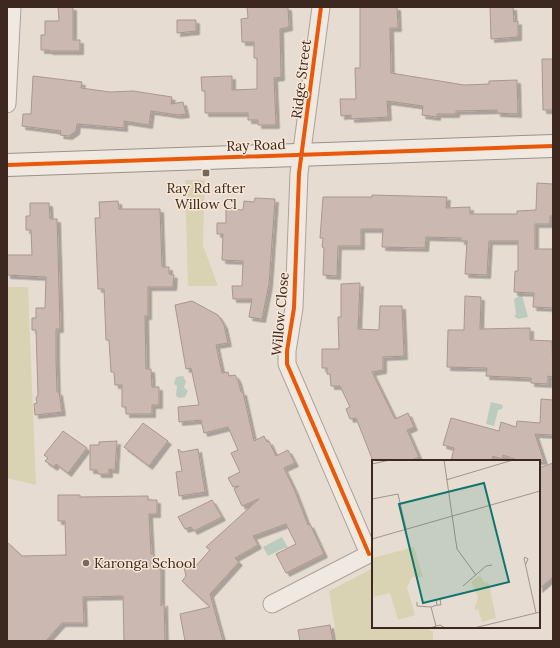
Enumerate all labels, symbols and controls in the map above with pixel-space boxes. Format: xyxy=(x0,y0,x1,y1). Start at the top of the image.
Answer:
street label: Ridge Street xyxy=(287,38,315,120)
street label: Ray Road xyxy=(226,135,286,155)
marker: Ray Rd after Willow Cl xyxy=(201,168,211,178)
place label: Ray Rd after Willow Cl xyxy=(167,179,245,213)
street label: Willow Close xyxy=(267,271,293,357)
inset map xyxy=(372,460,540,628)
place label: Karonga School xyxy=(94,554,196,572)
marker: Karonga School xyxy=(81,558,91,568)

